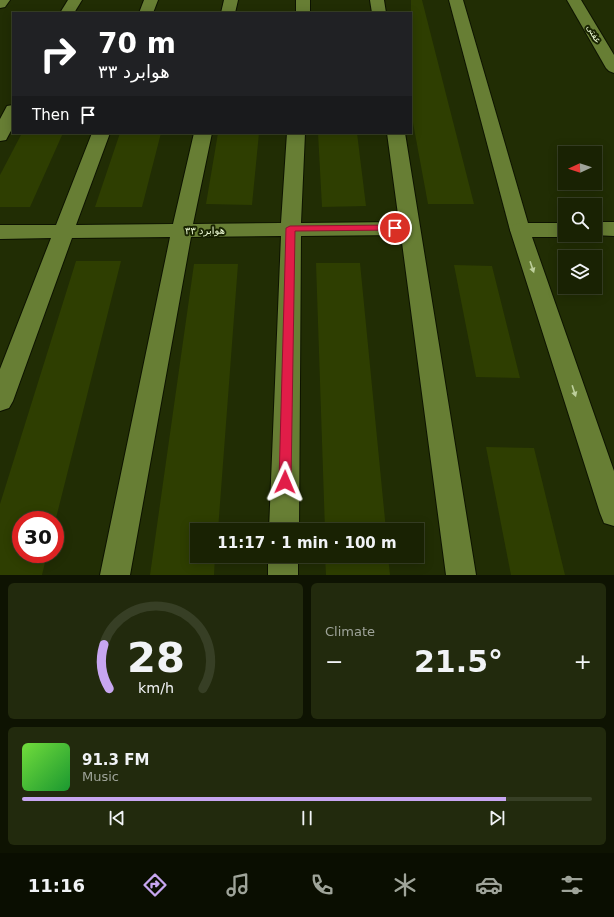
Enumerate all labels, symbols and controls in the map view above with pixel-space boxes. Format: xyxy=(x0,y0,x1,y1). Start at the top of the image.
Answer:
street label: عفتی xyxy=(585,23,603,45)
text: 70 m xyxy=(98,27,176,60)
icon: right xyxy=(32,28,84,80)
text: ۳۳ هوابرد xyxy=(98,61,170,82)
icon: arrive xyxy=(77,104,99,126)
text: Then xyxy=(32,106,69,124)
north arrow xyxy=(558,146,602,190)
map controls xyxy=(558,146,602,294)
button: search xyxy=(558,198,602,242)
pin xyxy=(378,211,412,245)
icon: arrive xyxy=(384,217,406,239)
street label: ۳۳ هوابرد xyxy=(185,225,225,236)
button: layers xyxy=(558,250,602,294)
one-way arrow xyxy=(529,262,535,274)
one-way arrow xyxy=(571,385,577,397)
position arrow xyxy=(264,461,306,503)
speed limit sign: 30 xyxy=(12,511,64,563)
text: 11:17 · 1 min · 100 m xyxy=(217,534,397,552)
text: Climate xyxy=(325,624,375,639)
text: 28 xyxy=(127,633,184,682)
text: 21.5° xyxy=(414,644,503,679)
text: − xyxy=(325,649,343,674)
text: + xyxy=(574,649,592,674)
text: km/h xyxy=(137,680,174,696)
text: 91.3 FM xyxy=(82,751,149,769)
text: Music xyxy=(82,769,119,784)
icon: previous xyxy=(106,807,128,829)
icon: pause xyxy=(296,807,318,829)
icon: next xyxy=(486,807,508,829)
icon: directions xyxy=(141,871,169,899)
icon: music xyxy=(224,871,252,899)
icon: phone xyxy=(308,871,336,899)
icon: climate xyxy=(391,871,419,899)
icon: car xyxy=(475,871,503,899)
icon: filters xyxy=(558,871,586,899)
text: 11:16 xyxy=(28,875,85,896)

